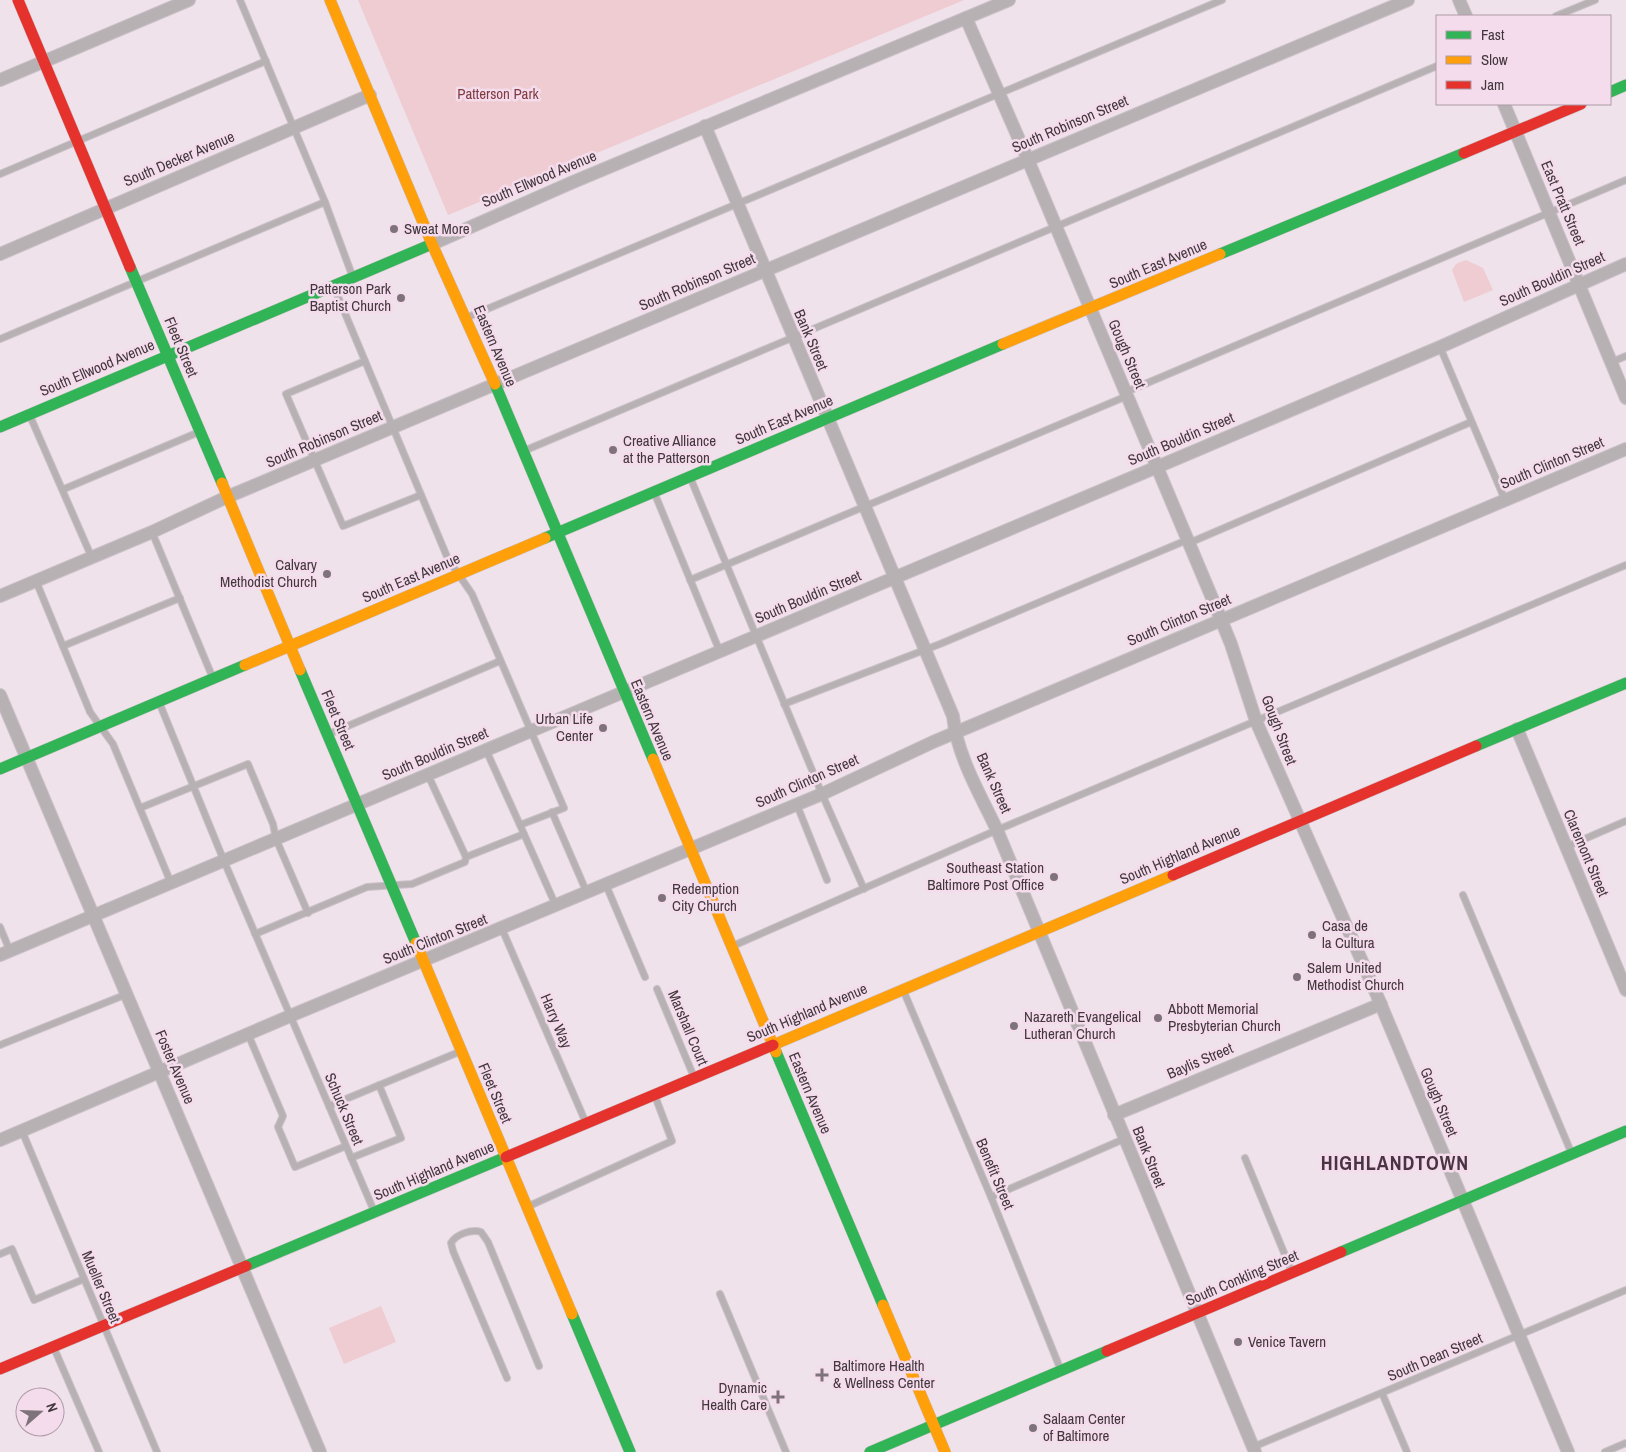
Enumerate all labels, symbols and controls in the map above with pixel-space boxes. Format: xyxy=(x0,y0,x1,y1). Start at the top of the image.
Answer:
legend xyxy=(1436,15,1611,105)
text: Fast xyxy=(1481,24,1505,45)
text: Slow xyxy=(1481,49,1508,70)
text: Jam xyxy=(1481,74,1504,95)
park label: Patterson Park xyxy=(457,83,540,104)
street label: South Robinson Street xyxy=(1008,89,1132,158)
street label: South Decker Avenue xyxy=(120,126,238,191)
street label: South Ellwood Avenue xyxy=(478,145,600,212)
street label: East Pratt Street xyxy=(1536,157,1591,249)
place label: Sweat More xyxy=(404,218,470,239)
marker: Sweat More xyxy=(388,223,400,235)
street label: South East Avenue xyxy=(1106,233,1210,294)
street label: South Bouldin Street xyxy=(1496,246,1608,311)
street label: South Robinson Street xyxy=(635,247,759,316)
place label: Patterson Park Baptist Church xyxy=(310,278,392,316)
marker: Patterson Park Baptist Church xyxy=(395,292,407,304)
street label: Eastern Avenue xyxy=(469,302,522,390)
street label: Bank Street xyxy=(789,306,834,374)
street label: Fleet Street xyxy=(159,313,204,381)
street label: Gough Street xyxy=(1103,316,1152,392)
street label: South Ellwood Avenue xyxy=(36,334,158,401)
street label: South East Avenue xyxy=(732,389,836,450)
street label: South Robinson Street xyxy=(262,404,386,473)
street label: South Bouldin Street xyxy=(1124,406,1238,470)
place label: Creative Alliance at the Patterson xyxy=(623,430,716,468)
street label: South Clinton Street xyxy=(1497,431,1607,494)
marker: Creative Alliance at the Patterson xyxy=(607,444,619,456)
street label: South East Avenue xyxy=(359,547,463,608)
place label: Calvary Methodist Church xyxy=(220,554,318,592)
street label: South Bouldin Street xyxy=(751,564,865,628)
marker: Calvary Methodist Church xyxy=(321,568,333,580)
street label: South Clinton Street xyxy=(1124,588,1234,651)
street label: Eastern Avenue xyxy=(626,676,679,764)
street label: Fleet Street xyxy=(316,686,361,754)
street label: Gough Street xyxy=(1257,692,1303,768)
place label: Urban Life Center xyxy=(536,708,593,746)
street label: South Bouldin Street xyxy=(378,721,492,785)
marker: Urban Life Center xyxy=(597,722,609,734)
street label: South Clinton Street xyxy=(752,748,862,813)
street label: Bank Street xyxy=(972,749,1017,817)
street label: Claremont Street xyxy=(1559,806,1615,900)
street label: South Highland Avenue xyxy=(1116,820,1243,889)
place label: Southeast Station Baltimore Post Office xyxy=(927,857,1044,895)
marker: Southeast Station Baltimore Post Office xyxy=(1048,871,1060,883)
place label: Redemption City Church xyxy=(672,878,739,916)
marker: Redemption City Church xyxy=(656,892,668,904)
street label: South Clinton Street xyxy=(380,908,491,969)
place label: Casa de la Cultura xyxy=(1322,915,1375,953)
marker: Casa de la Cultura xyxy=(1306,929,1318,941)
place label: Salem United Methodist Church xyxy=(1307,957,1404,995)
marker: Salem United Methodist Church xyxy=(1291,971,1303,983)
street label: South Highland Avenue xyxy=(743,978,870,1047)
street label: Marshall Court xyxy=(663,987,714,1069)
street label: Harry Way xyxy=(536,990,578,1052)
place label: Abbott Memorial Presbyterian Church xyxy=(1167,998,1281,1036)
place label: Nazareth Evangelical Lutheran Church xyxy=(1024,1006,1141,1044)
marker: Abbott Memorial Presbyterian Church xyxy=(1152,1012,1164,1024)
marker: Nazareth Evangelical Lutheran Church xyxy=(1008,1020,1020,1032)
street label: Foster Avenue xyxy=(150,1027,201,1107)
street label: Baylis Street xyxy=(1164,1037,1237,1084)
street label: Eastern Avenue xyxy=(784,1049,837,1137)
street label: Fleet Street xyxy=(473,1059,518,1127)
street label: Gough Street xyxy=(1415,1064,1464,1140)
street label: Schuck Street xyxy=(320,1069,369,1149)
street label: Bank Street xyxy=(1128,1123,1171,1191)
street label: Benefit Street xyxy=(971,1135,1020,1213)
street label: South Highland Avenue xyxy=(370,1136,497,1205)
district label: HIGHLANDTOWN xyxy=(1321,1149,1469,1176)
street label: South Conkling Street xyxy=(1182,1244,1302,1311)
street label: Mueller Street xyxy=(77,1247,126,1327)
street label: South Dean Street xyxy=(1384,1327,1486,1386)
place label: Venice Tavern xyxy=(1248,1331,1326,1352)
marker: Venice Tavern xyxy=(1232,1336,1244,1348)
place label: Baltimore Health & Wellness Center xyxy=(833,1355,935,1393)
marker: Baltimore Health & Wellness Center xyxy=(815,1368,829,1382)
place label: Dynamic Health Care xyxy=(701,1377,767,1415)
north arrow xyxy=(15,1387,65,1437)
marker: Dynamic Health Care xyxy=(771,1390,785,1404)
text: N xyxy=(42,1401,62,1415)
place label: Salaam Center of Baltimore xyxy=(1043,1408,1125,1446)
marker: Salaam Center of Baltimore xyxy=(1027,1422,1039,1434)

